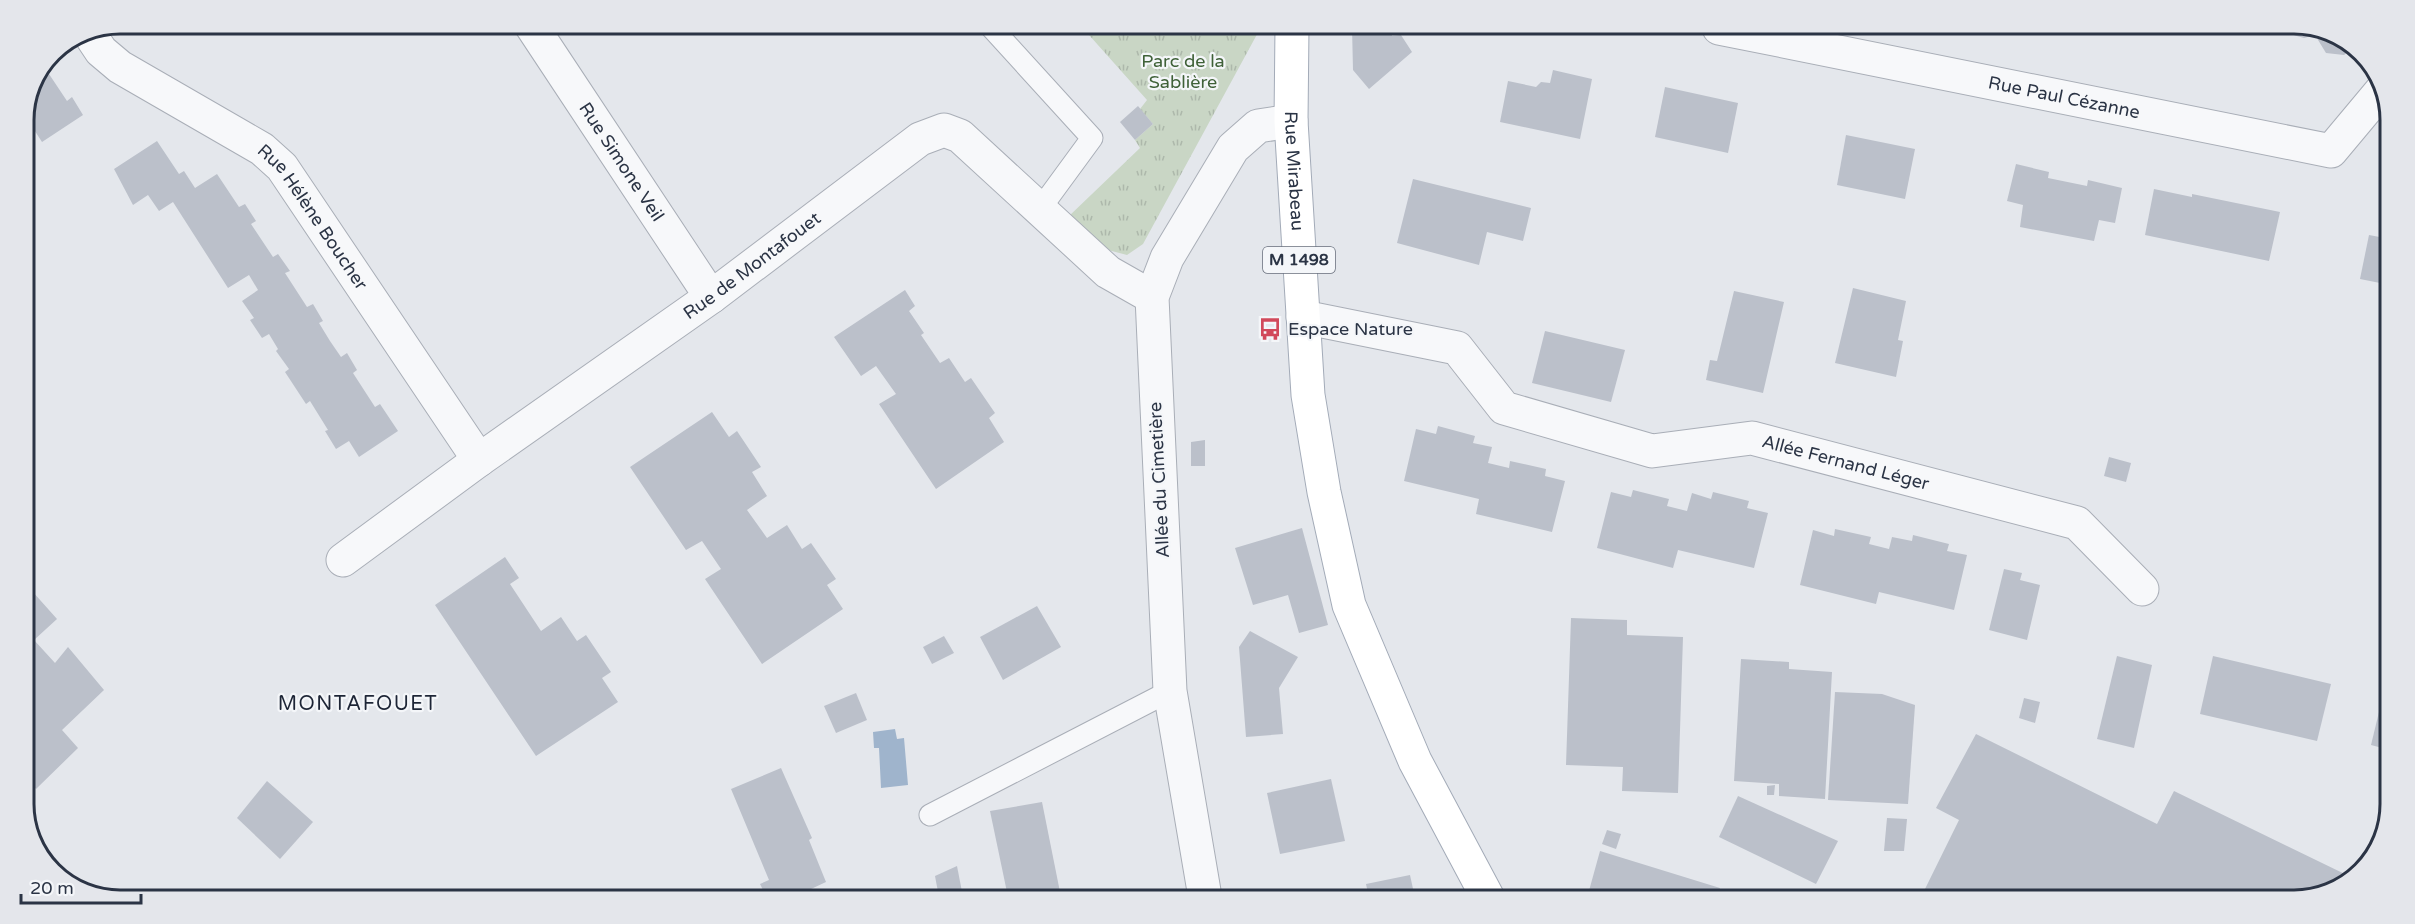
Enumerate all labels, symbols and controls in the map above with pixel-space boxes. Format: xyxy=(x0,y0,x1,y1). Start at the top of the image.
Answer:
park label: Parc de la Sablière xyxy=(1141,50,1225,93)
street label: Rue Paul Cézanne xyxy=(1986,71,2142,123)
street label: Rue Simone Veil xyxy=(574,98,669,225)
street label: Rue Mirabeau xyxy=(1280,111,1309,231)
street label: Rue Hélène Boucher xyxy=(253,139,372,294)
street label: Rue de Montafouet xyxy=(679,207,825,324)
road number: M 1498 xyxy=(1263,247,1335,273)
bus stop icon: Espace Nature xyxy=(1257,316,1283,342)
place label: Espace Nature xyxy=(1288,318,1413,340)
street label: Allée du Cimetière xyxy=(1144,401,1174,559)
street label: Allée Fernand Léger xyxy=(1760,430,1932,495)
district label: MONTAFOUET xyxy=(278,692,438,716)
scale bar xyxy=(21,867,141,905)
text: 20 m xyxy=(30,877,74,899)

